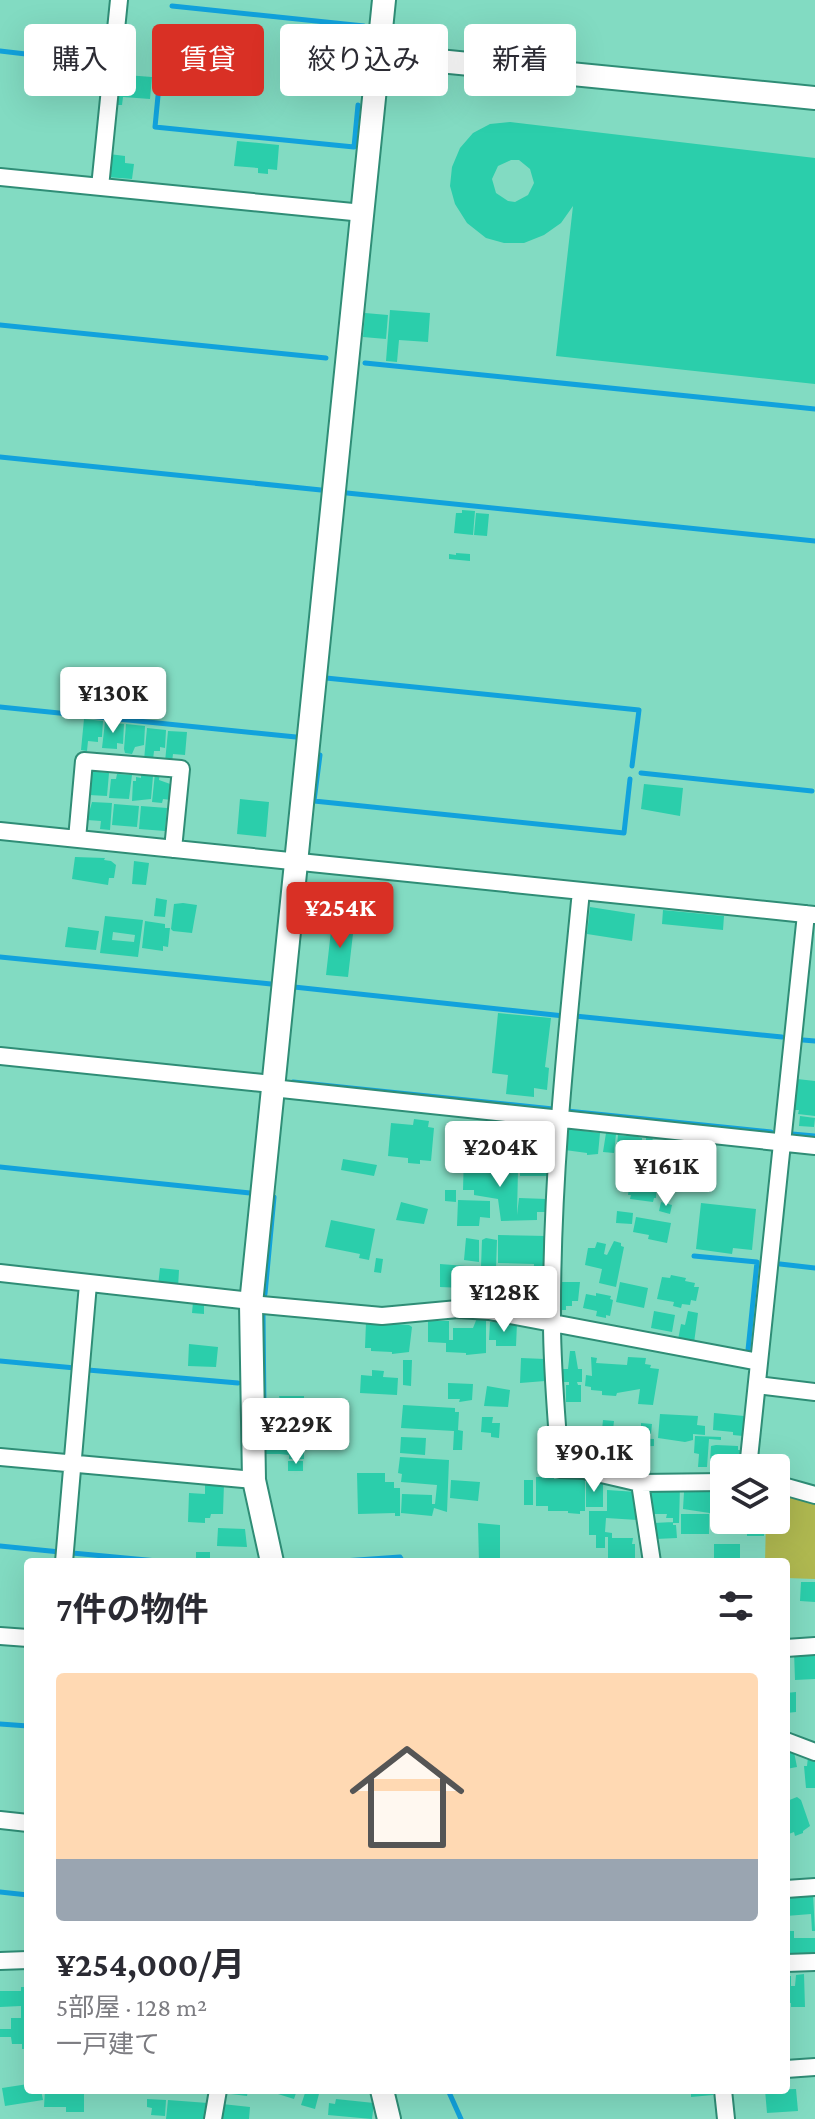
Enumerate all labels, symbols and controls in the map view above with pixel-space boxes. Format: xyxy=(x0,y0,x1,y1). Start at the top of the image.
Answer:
chip: 購入 xyxy=(24,24,136,96)
chip: 賃貸 xyxy=(152,24,264,96)
chip: 絞り込み xyxy=(280,24,448,96)
chip: 新着 xyxy=(464,24,576,96)
pin: ¥130K xyxy=(57,667,169,735)
text: ¥130K xyxy=(78,678,148,707)
pin: ¥254K xyxy=(284,882,396,950)
text: ¥254K xyxy=(304,893,376,922)
pin: ¥204K xyxy=(444,1121,556,1189)
text: ¥204K xyxy=(463,1132,537,1161)
pin: ¥161K xyxy=(610,1140,722,1208)
text: ¥161K xyxy=(633,1151,699,1180)
pin: ¥128K xyxy=(448,1266,560,1334)
text: ¥128K xyxy=(469,1277,539,1306)
pin: ¥229K xyxy=(240,1398,352,1466)
text: ¥229K xyxy=(260,1409,332,1438)
pin: ¥90.1K xyxy=(529,1426,659,1494)
text: ¥90.1K xyxy=(555,1437,633,1466)
map controls xyxy=(710,1454,790,1534)
button: layers xyxy=(710,1454,790,1534)
icon: filters xyxy=(714,1584,758,1628)
text: 7件の物件 xyxy=(56,1591,208,1628)
icon: home xyxy=(335,1725,479,1869)
text: ¥254,000/月 xyxy=(56,1946,245,1983)
text: 5部屋 · 128 m² xyxy=(56,1993,207,2022)
text: 一戸建て xyxy=(56,2030,160,2059)

